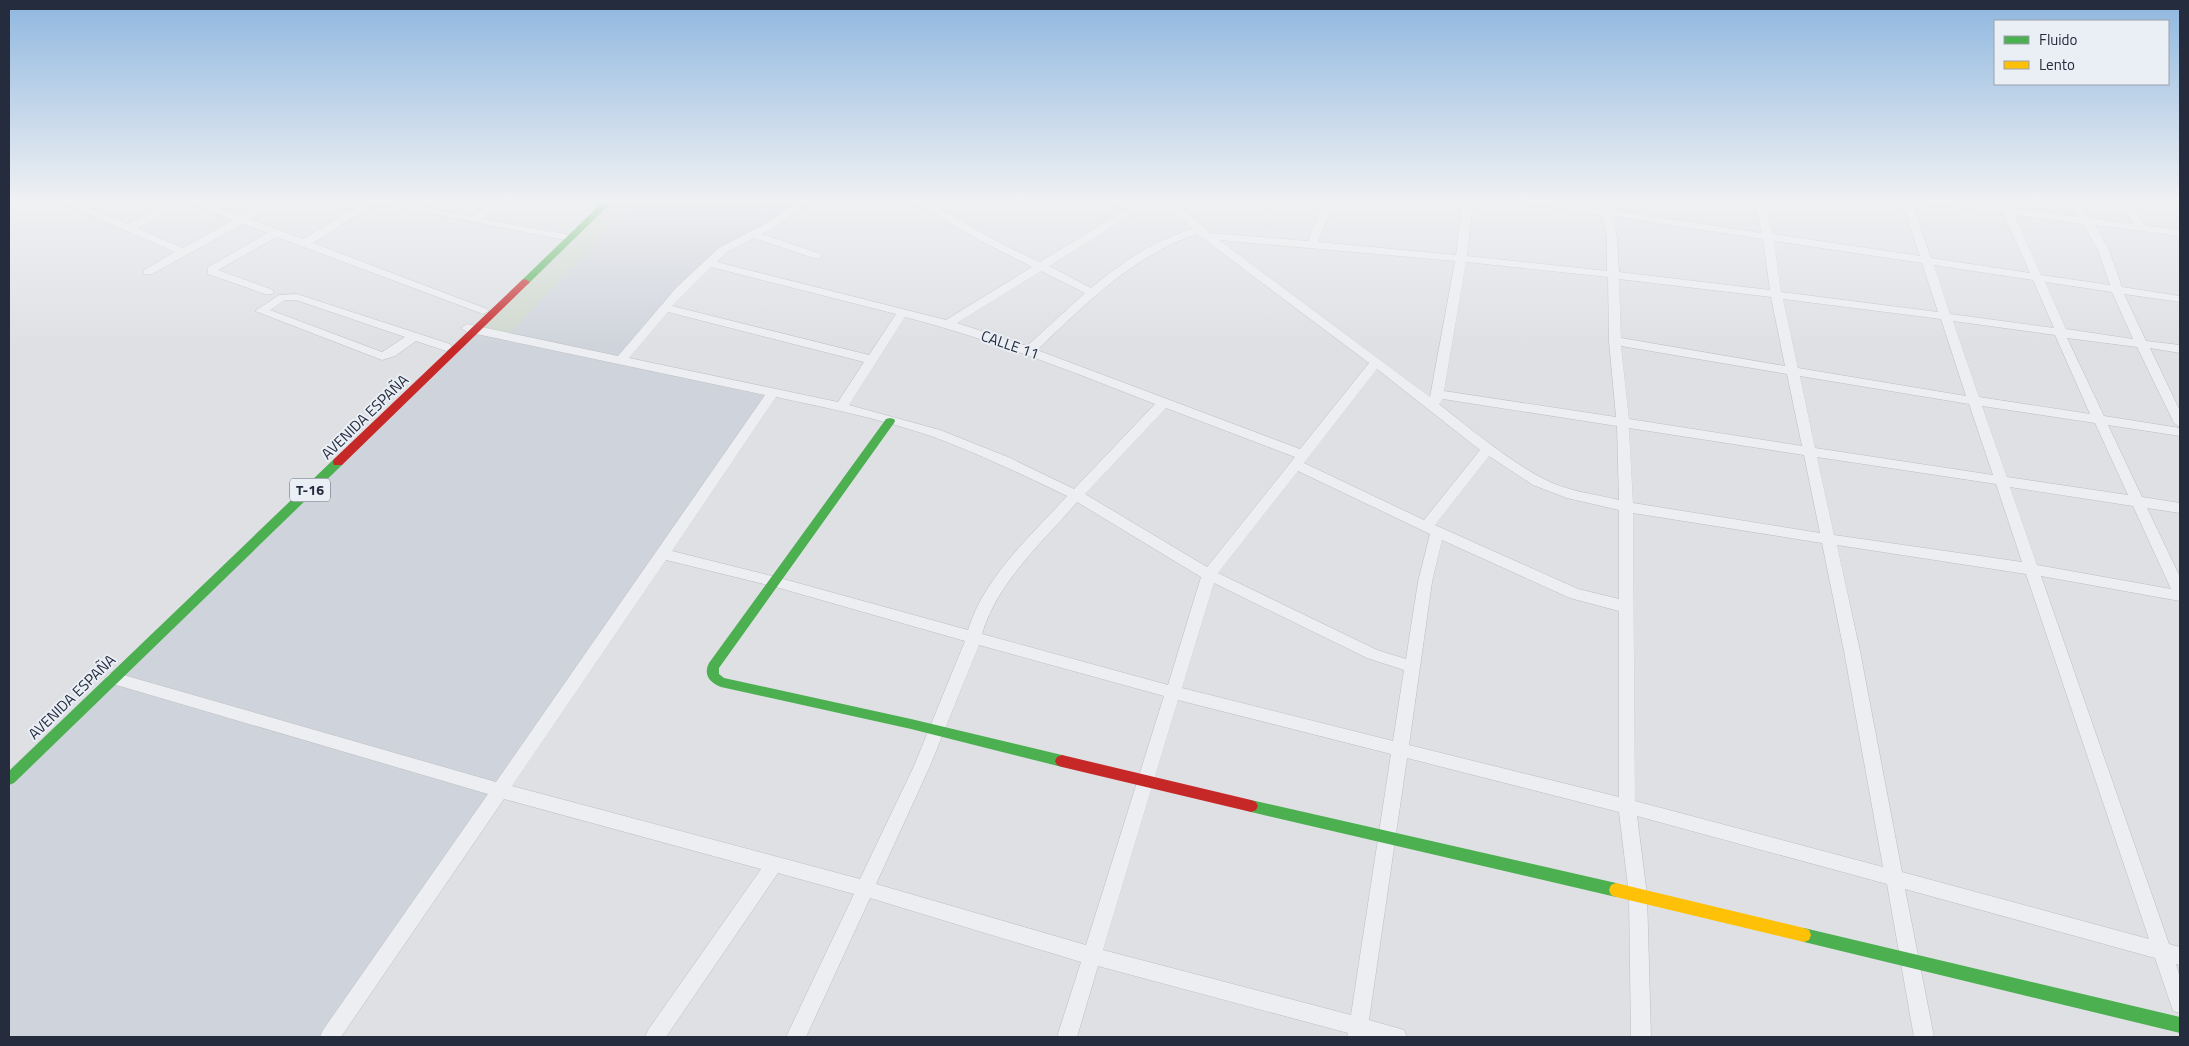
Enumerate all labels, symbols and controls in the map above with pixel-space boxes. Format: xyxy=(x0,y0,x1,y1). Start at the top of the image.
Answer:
legend xyxy=(1994,20,2169,85)
text: Fluido xyxy=(2039,28,2078,51)
text: Lento xyxy=(2039,53,2075,76)
street label: CALLE 11 xyxy=(978,324,1042,365)
street label: AVENIDA ESPAÑA xyxy=(316,369,414,464)
road number: T-16 xyxy=(290,478,330,502)
street label: AVENIDA ESPAÑA xyxy=(23,649,121,744)

